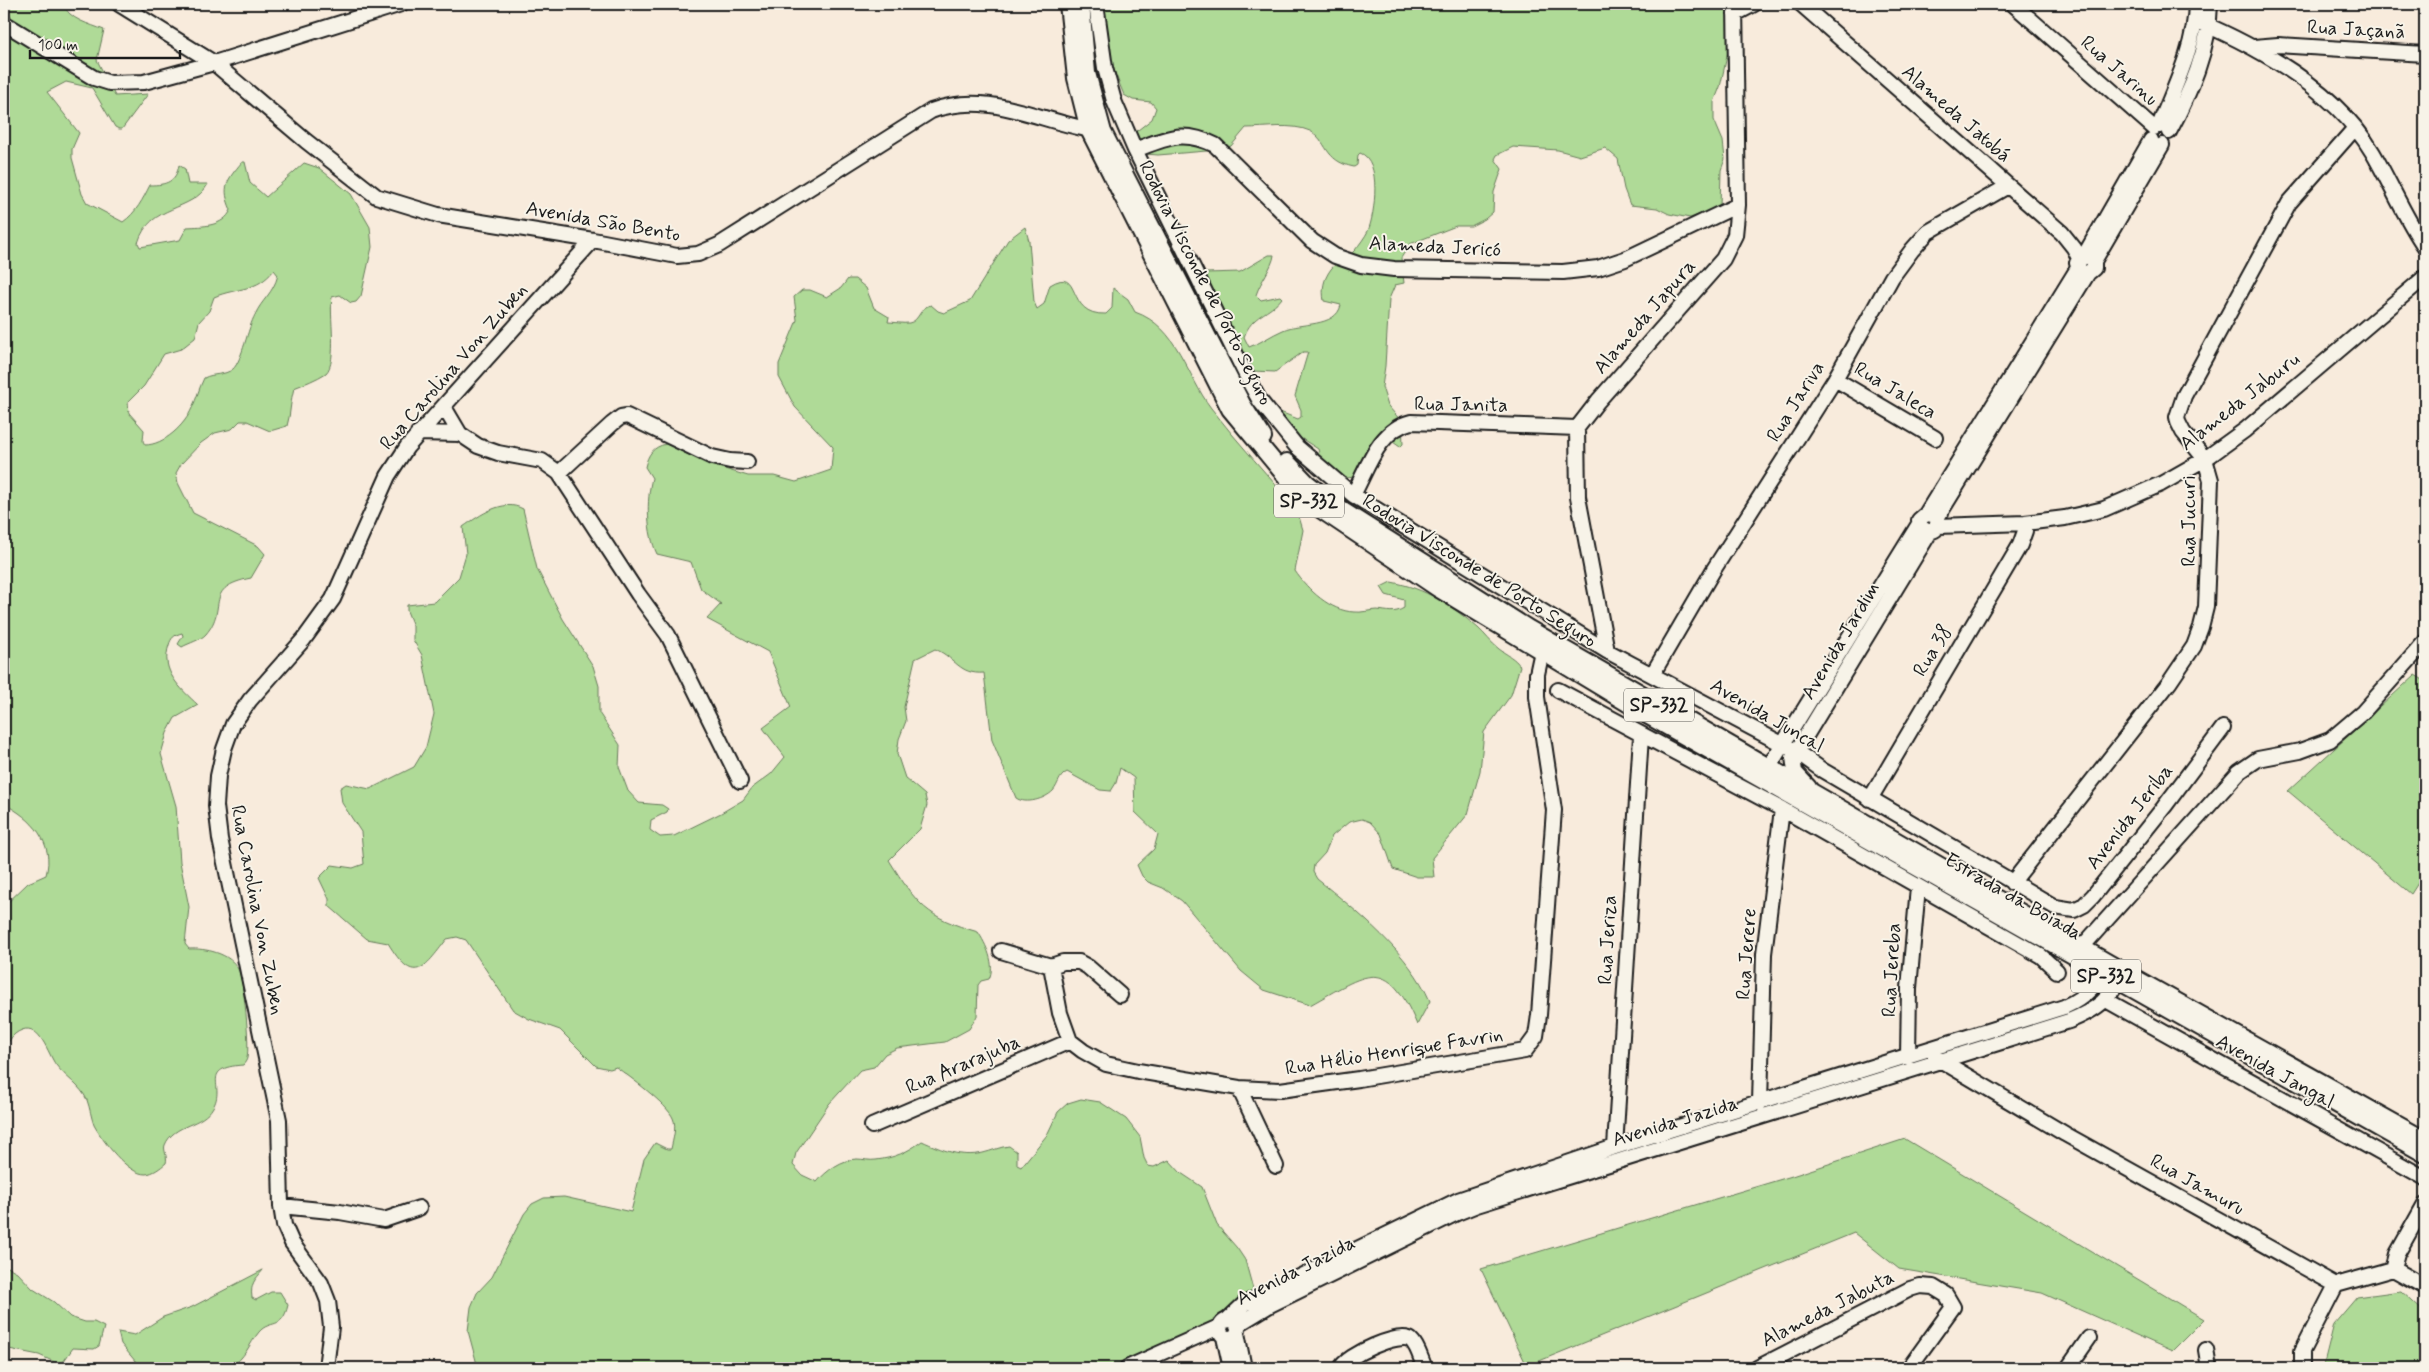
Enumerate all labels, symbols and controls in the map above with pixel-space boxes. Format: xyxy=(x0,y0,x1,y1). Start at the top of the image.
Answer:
street label: Rua Jaçanã xyxy=(2306,14,2406,46)
scale bar xyxy=(30,28,180,60)
street label: Rua Jarinu xyxy=(2074,30,2164,112)
text: 100 m xyxy=(38,36,78,56)
street label: Alameda Jatobá xyxy=(1895,59,2017,169)
street label: Rodovia Visconde de Porto Seguro xyxy=(1130,156,1279,411)
street label: Avenida São Bento xyxy=(523,195,683,249)
street label: Alameda Jericó xyxy=(1368,230,1502,264)
street label: Alameda Japura xyxy=(1588,254,1702,380)
street label: Rua Carolina Von Zuben xyxy=(374,278,534,456)
street label: Alameda Jaburu xyxy=(2174,347,2306,457)
street label: Rua Jariva xyxy=(1761,356,1831,448)
street label: Rua Jaleca xyxy=(1849,356,1941,426)
street label: Rua Janita xyxy=(1414,391,1508,419)
street label: Rua Jucuri xyxy=(2176,475,2203,567)
road number: SP-332 xyxy=(1274,484,1344,518)
street label: Rodovia Visconde de Porto Seguro xyxy=(1356,488,1601,656)
street label: Avenida Jardim xyxy=(1795,577,1887,705)
street label: Rua 38 xyxy=(1907,620,1959,682)
street label: Avenida Juncal xyxy=(1705,672,1829,760)
road number: SP-332 xyxy=(1624,688,1694,722)
street label: Avenida Jeriba xyxy=(2080,759,2180,875)
street label: Rua Carolina Von Zuben xyxy=(223,803,291,1017)
street label: Estrada da Boiada xyxy=(1940,847,2086,947)
street label: Rua Jeriza xyxy=(1592,895,1624,985)
street label: Rua Jerere xyxy=(1730,907,1764,1001)
street label: Rua Jereba xyxy=(1876,922,1908,1018)
road number: SP-332 xyxy=(2071,959,2141,992)
street label: Rua Hélio Henrique Favrin xyxy=(1283,1021,1505,1083)
street label: Avenida Jangal xyxy=(2210,1028,2339,1117)
street label: Rua Ararajuba xyxy=(901,1029,1025,1101)
street label: Avenida Jazida xyxy=(1609,1090,1741,1154)
street label: Rua Jamuru xyxy=(2145,1148,2249,1222)
street label: Avenida Jazida xyxy=(1232,1229,1360,1313)
street label: Alameda Jabuta xyxy=(1757,1264,1899,1354)

